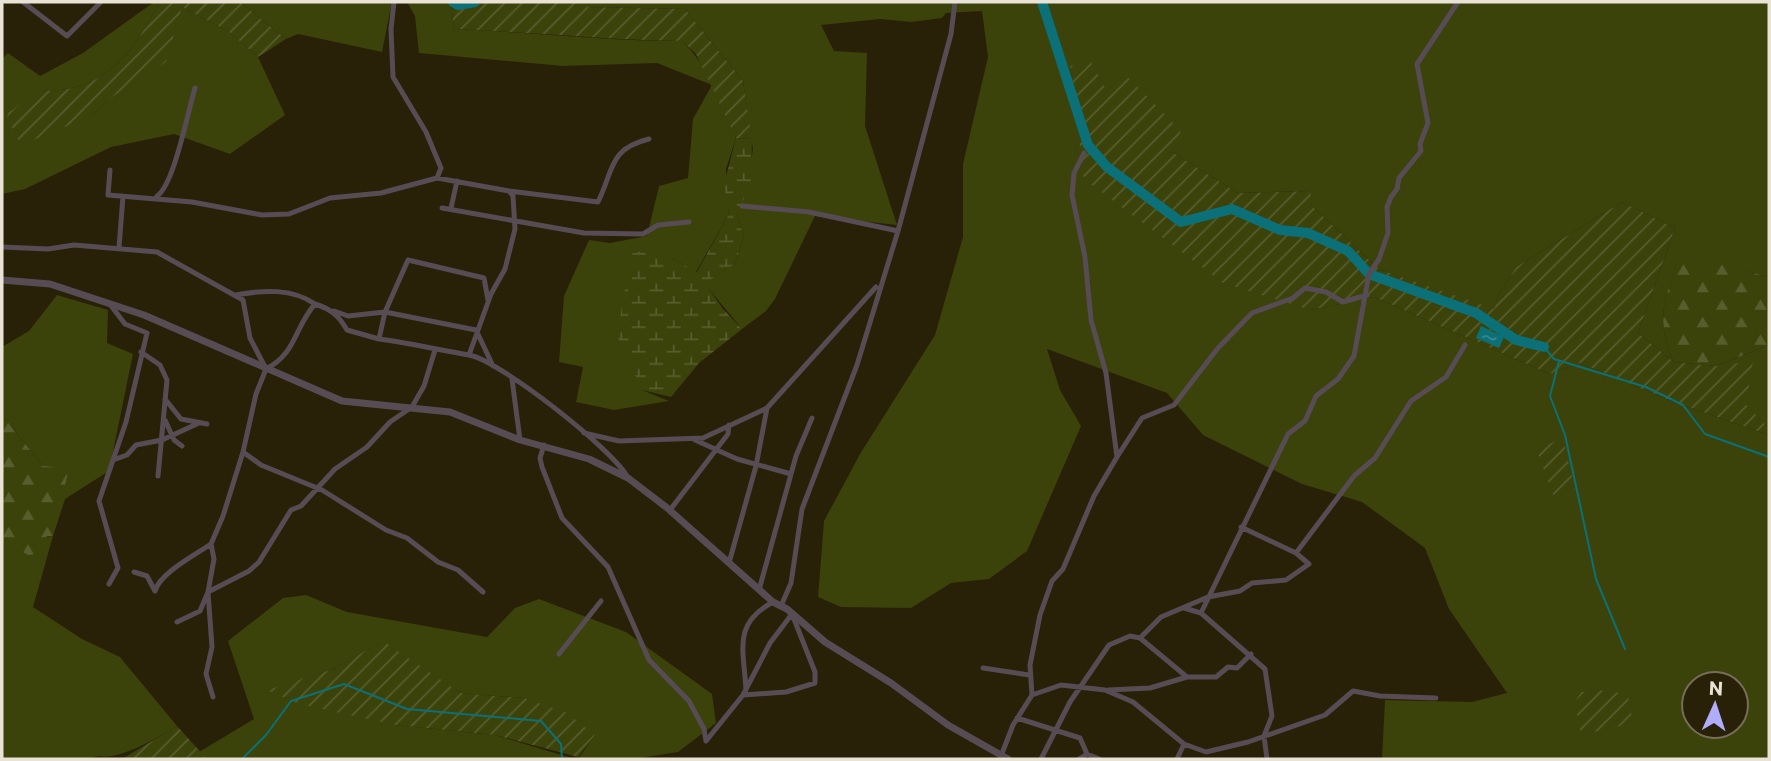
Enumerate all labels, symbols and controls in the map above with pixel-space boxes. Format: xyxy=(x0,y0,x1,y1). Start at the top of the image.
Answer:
north arrow xyxy=(1680,670,1750,740)
text: N xyxy=(1708,676,1724,699)

